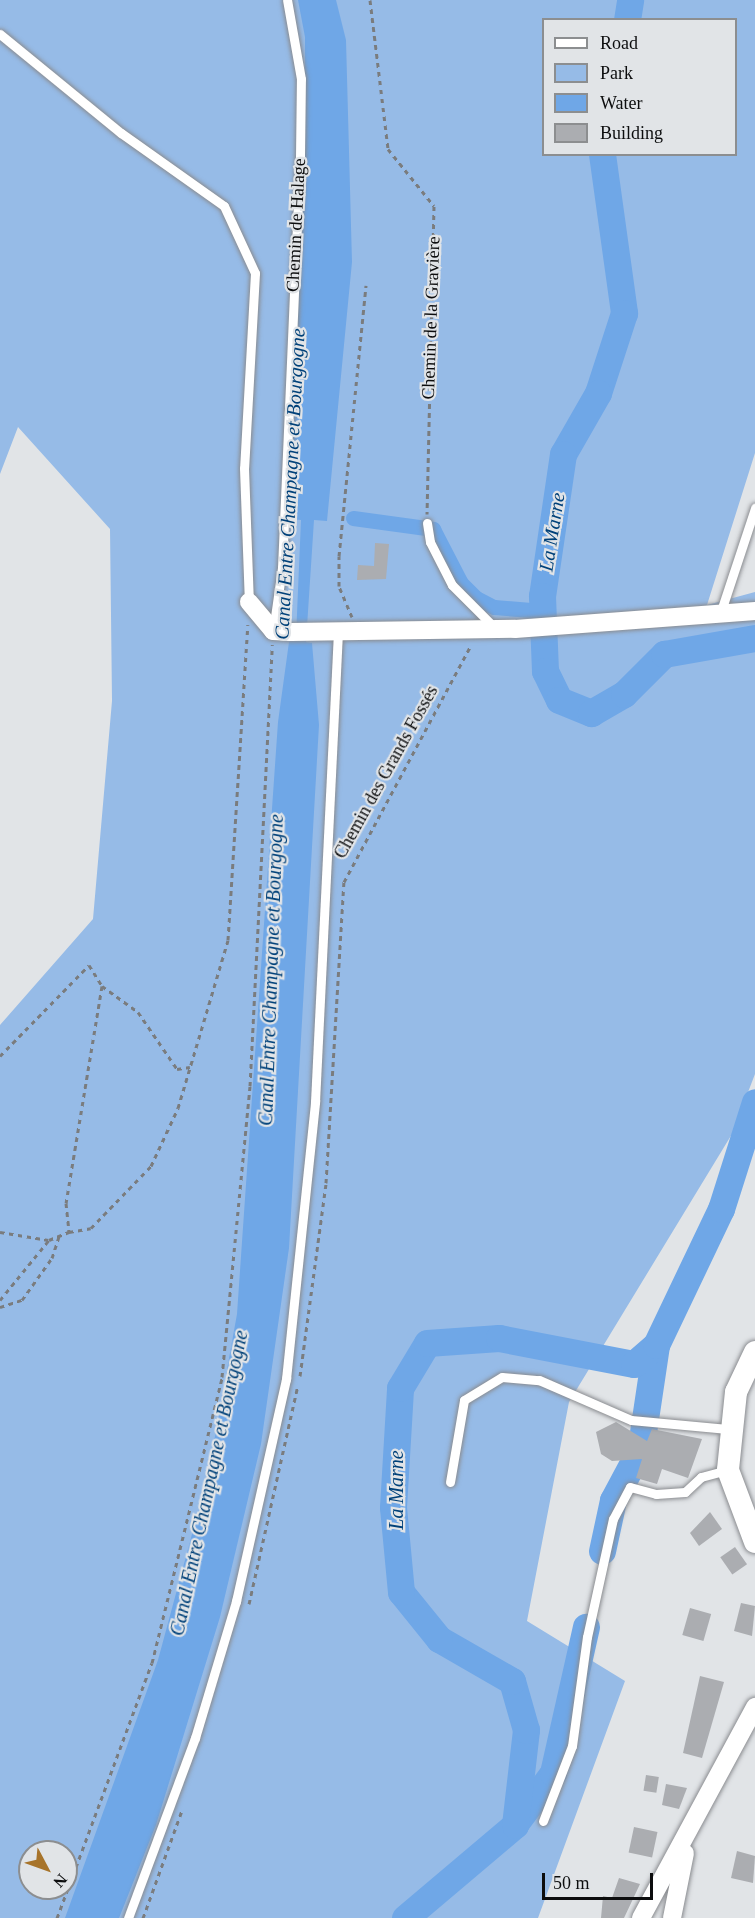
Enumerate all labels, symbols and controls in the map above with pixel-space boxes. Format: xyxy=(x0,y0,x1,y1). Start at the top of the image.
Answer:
legend xyxy=(542,18,737,156)
text: Road xyxy=(600,33,638,53)
text: Park xyxy=(600,63,633,83)
text: Water xyxy=(600,93,643,113)
text: Building xyxy=(600,123,663,143)
street label: Chemin de Halage xyxy=(282,158,310,292)
street label: Chemin de la Gravière xyxy=(417,236,445,400)
water label: Canal Entre Champagne et Bourgogne xyxy=(270,328,310,640)
water label: La Marne xyxy=(534,491,570,573)
street label: Chemin des Grands Fossés xyxy=(329,682,443,862)
water label: Canal Entre Champagne et Bourgogne xyxy=(254,814,288,1126)
water label: Canal Entre Champagne et Bourgogne xyxy=(165,1328,253,1638)
water label: La Marne xyxy=(384,1450,408,1530)
north arrow xyxy=(18,1840,78,1900)
scale bar xyxy=(545,1861,656,1899)
text: N xyxy=(50,1871,71,1891)
text: 50 m xyxy=(553,1873,590,1893)

